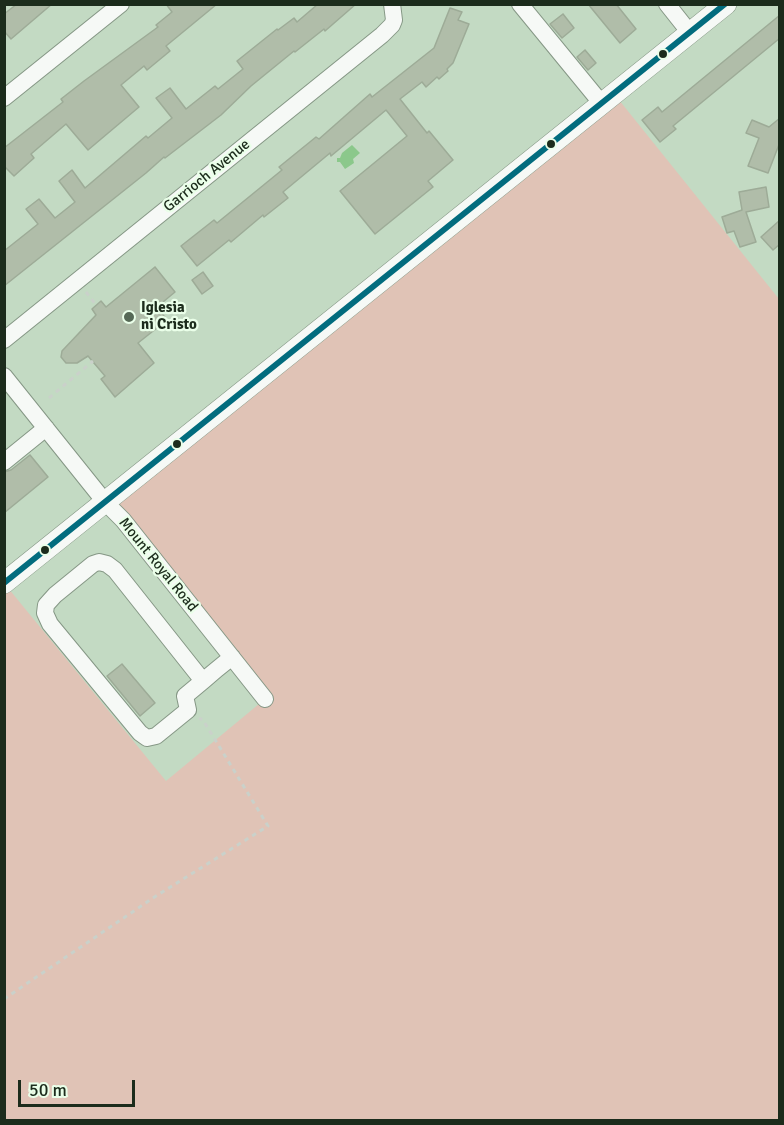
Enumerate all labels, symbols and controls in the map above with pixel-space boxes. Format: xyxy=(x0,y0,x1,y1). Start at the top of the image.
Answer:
unlabelled marker xyxy=(657,48,669,60)
street label: Garrioch Avenue xyxy=(160,136,254,216)
unlabelled marker xyxy=(545,138,557,150)
place label: Iglesia ni Cristo xyxy=(141,299,197,334)
marker: Iglesia ni Cristo xyxy=(122,310,136,324)
unlabelled marker xyxy=(171,438,183,450)
street label: Mount Royal Road xyxy=(115,514,201,616)
unlabelled marker xyxy=(39,544,51,556)
scale bar xyxy=(21,1068,138,1106)
text: 50 m xyxy=(29,1079,67,1101)

